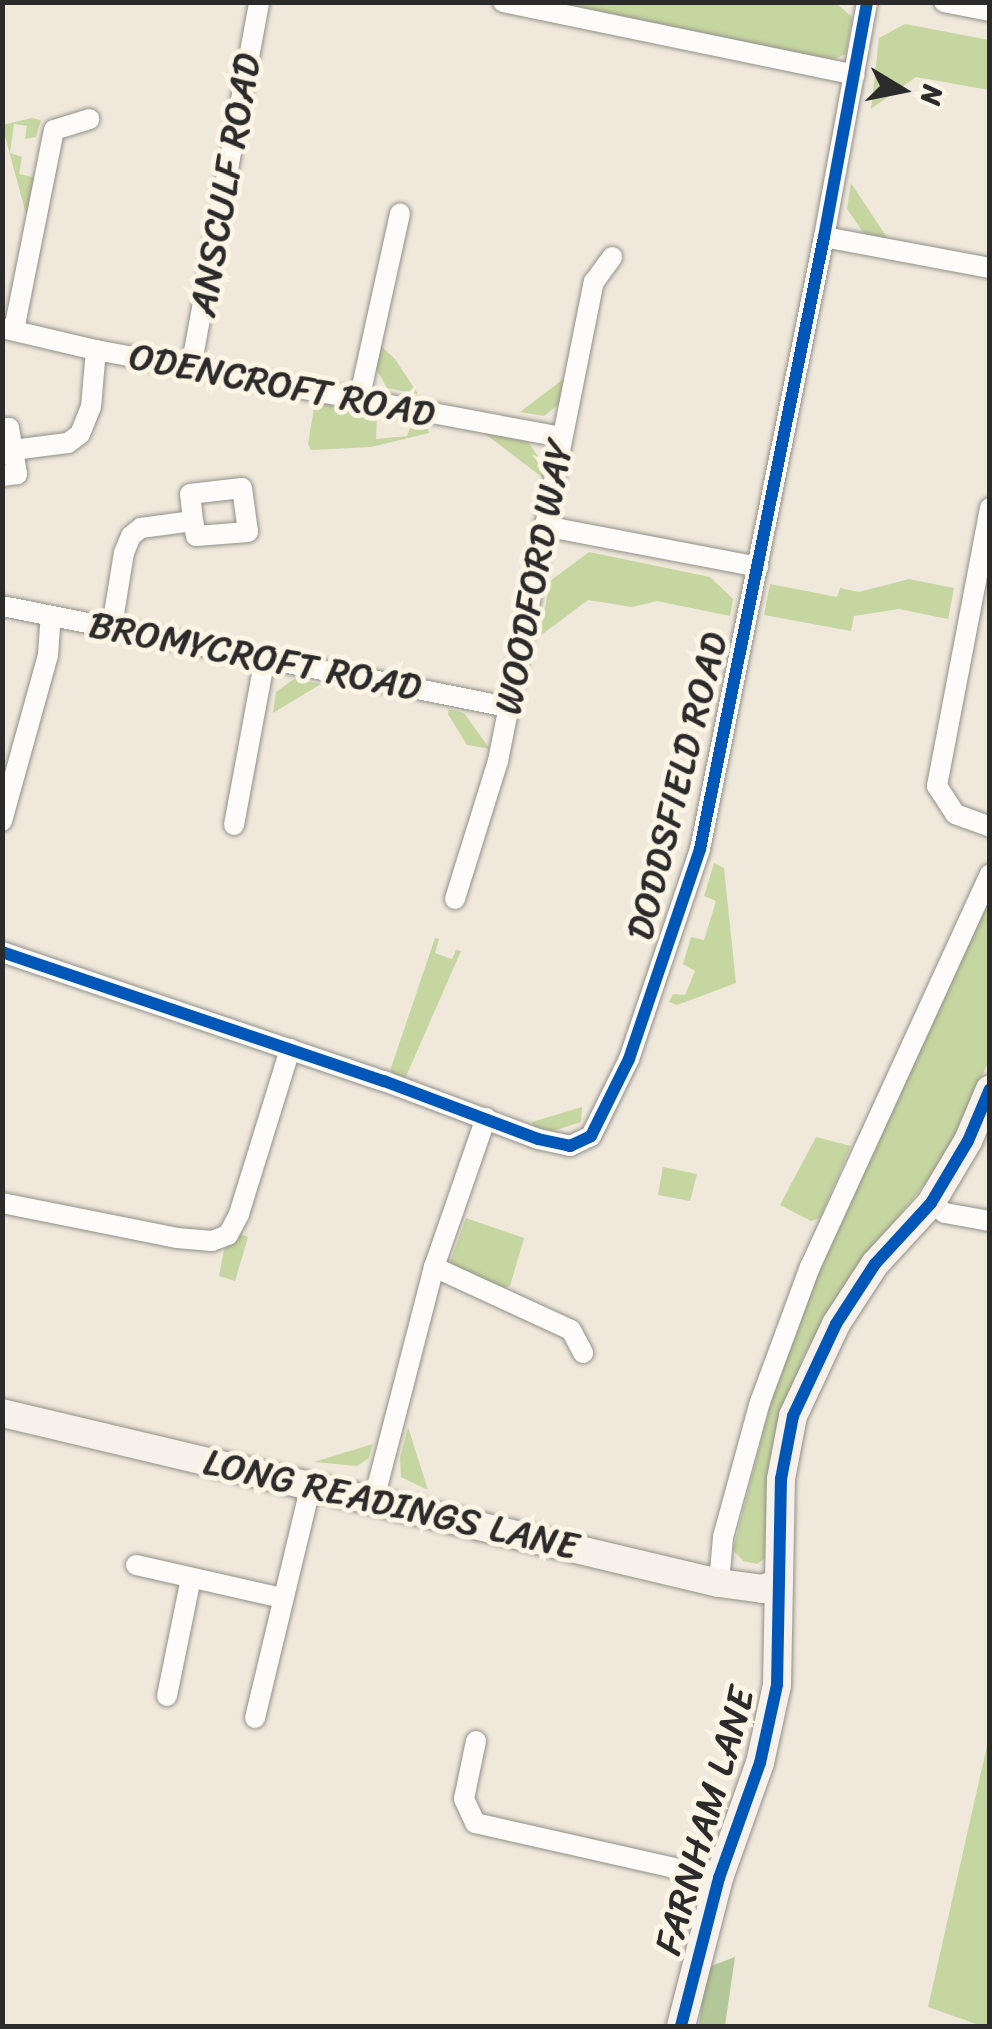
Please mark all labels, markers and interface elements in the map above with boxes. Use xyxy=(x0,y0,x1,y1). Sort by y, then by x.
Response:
north arrow xyxy=(852,40,952,140)
street label: ANSCULF ROAD xyxy=(179,50,271,320)
text: N xyxy=(906,81,958,109)
street label: ODENCROFT ROAD xyxy=(125,333,439,437)
street label: WOODFORD WAY xyxy=(485,438,583,716)
street label: BROMYCROFT ROAD xyxy=(85,601,425,711)
street label: DODDSFIELD ROAD xyxy=(617,627,737,945)
street label: LONG READINGS LANE xyxy=(201,1439,581,1569)
street label: FARNHAM LANE xyxy=(645,1682,765,1960)

